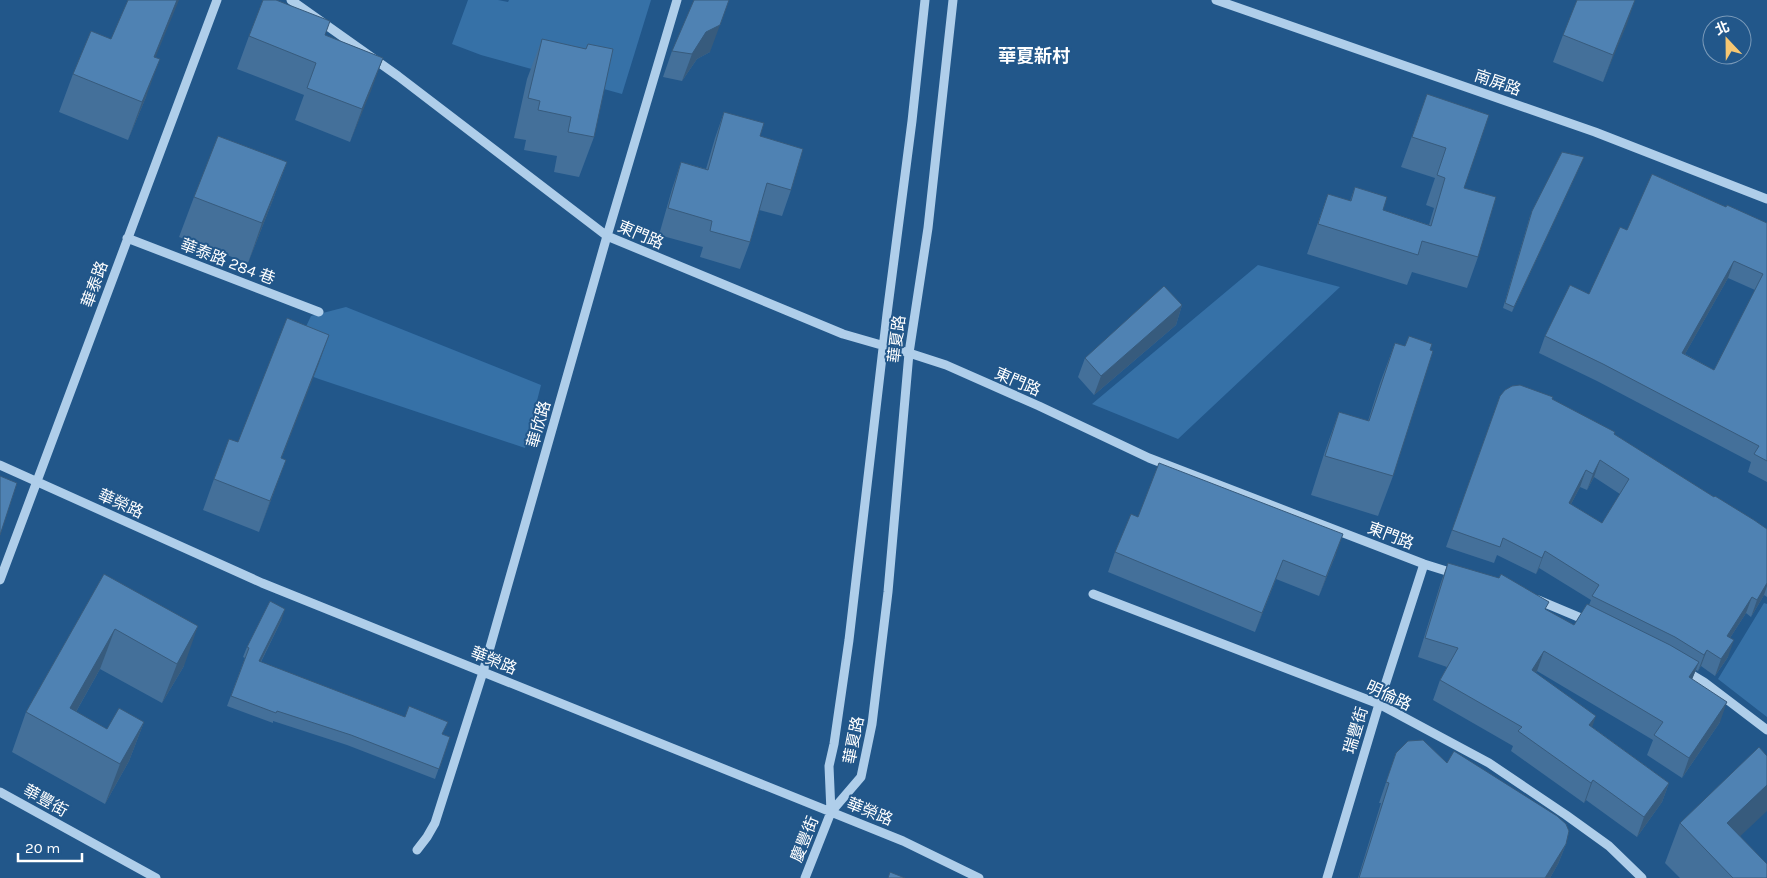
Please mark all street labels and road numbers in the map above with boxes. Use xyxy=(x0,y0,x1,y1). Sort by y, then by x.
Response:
street label: 南屏路 xyxy=(1472,66,1524,99)
street label: 東門路 xyxy=(615,216,667,253)
street label: 華泰路 284 巷 xyxy=(178,235,278,288)
street label: 華泰路 xyxy=(77,258,112,310)
street label: 華夏路 xyxy=(884,314,909,364)
street label: 東門路 xyxy=(992,363,1044,400)
street label: 華欣路 xyxy=(523,398,554,450)
street label: 華榮路 xyxy=(95,485,147,522)
street label: 東門路 xyxy=(1365,518,1417,553)
street label: 華榮路 xyxy=(468,643,520,678)
street label: 明倫路 xyxy=(1363,677,1415,714)
street label: 瑞豐街 xyxy=(1339,704,1372,756)
street label: 華夏路 xyxy=(840,715,867,765)
street label: 華豐街 xyxy=(20,780,71,820)
street label: 華榮路 xyxy=(844,794,896,829)
street label: 慶豐街 xyxy=(787,813,822,865)

